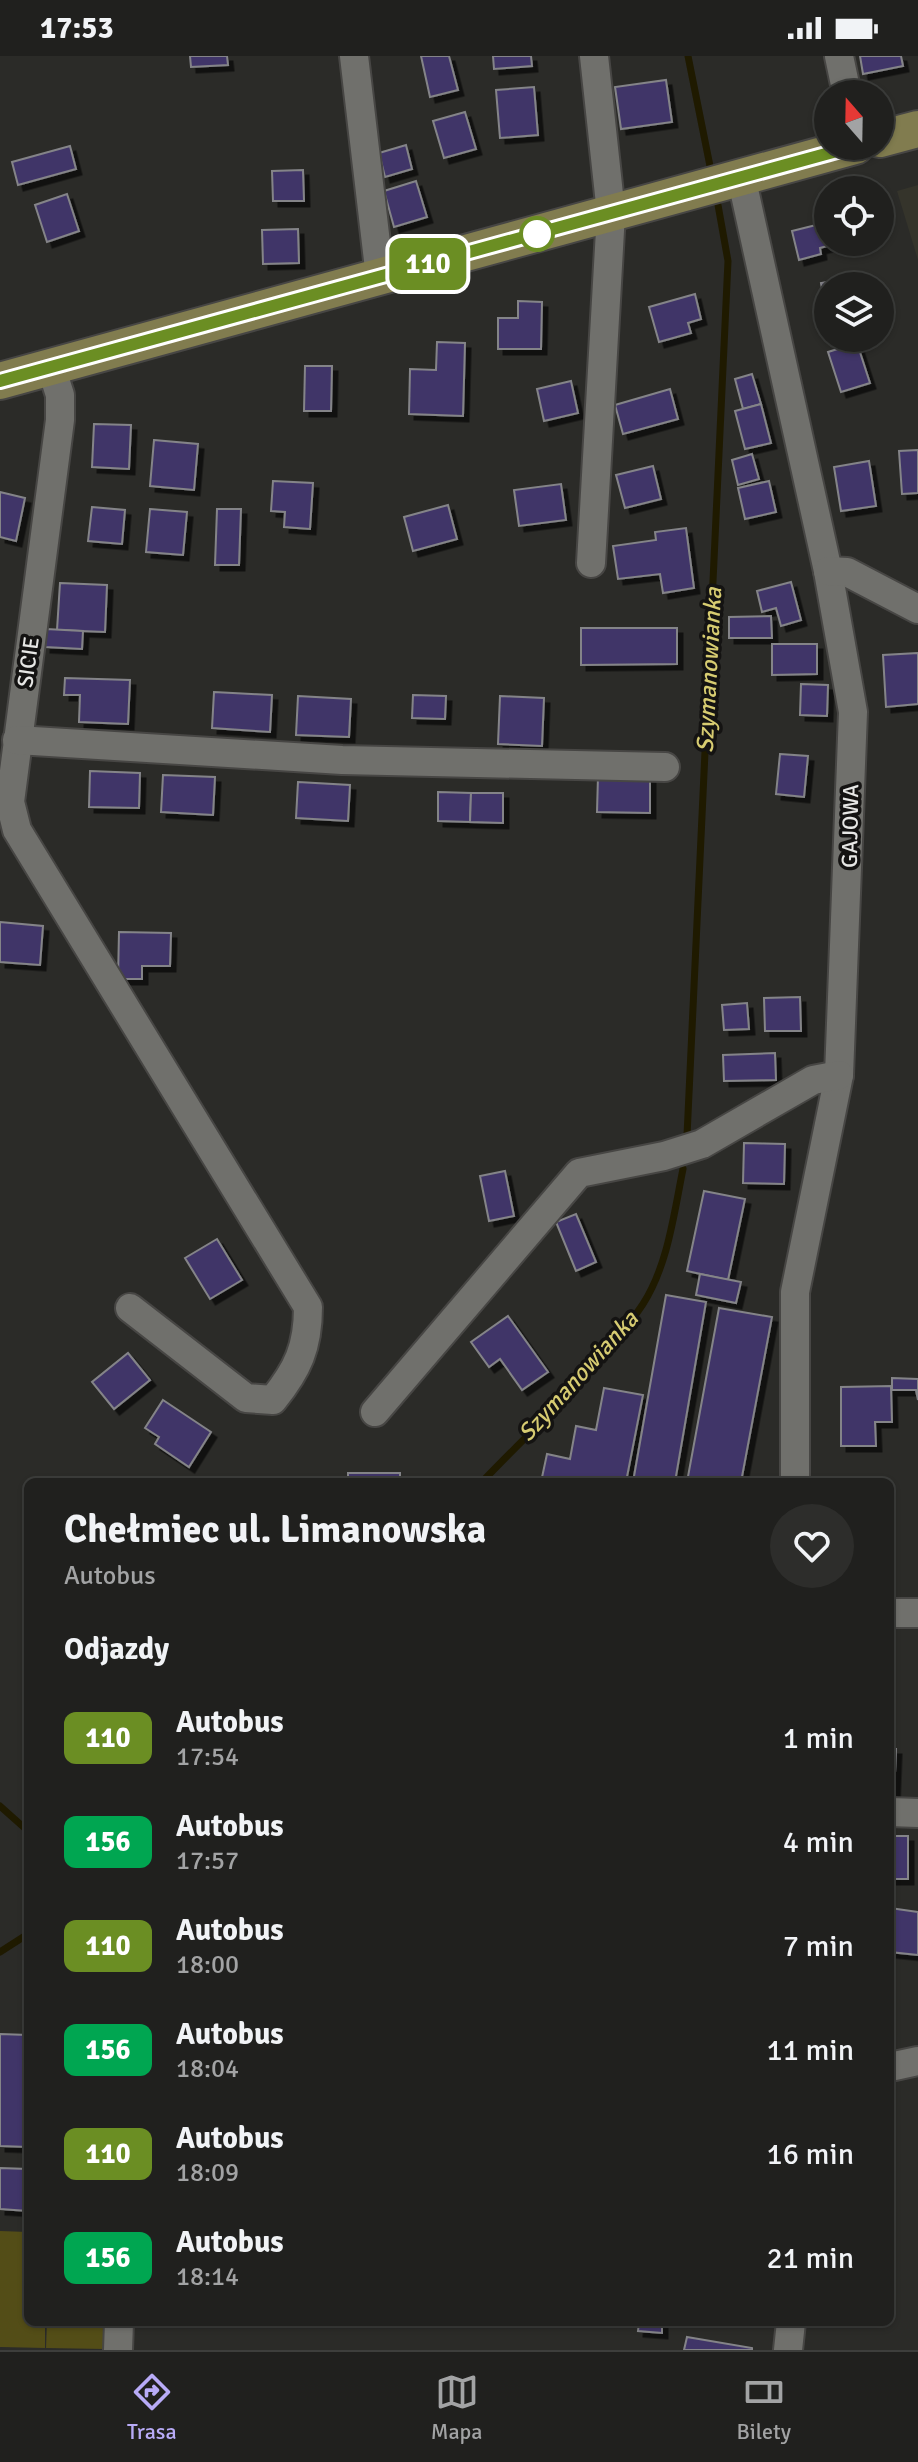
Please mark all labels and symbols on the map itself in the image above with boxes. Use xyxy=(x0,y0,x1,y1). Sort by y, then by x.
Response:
north arrow xyxy=(814,80,894,160)
unlabelled marker xyxy=(520,217,554,251)
line badge: 110 xyxy=(382,238,474,290)
water label: Szymanowianka xyxy=(690,586,728,753)
street label: SICIE xyxy=(11,635,45,689)
street label: GAJOWA xyxy=(836,783,864,868)
water label: Szymanowianka xyxy=(512,1304,645,1447)

